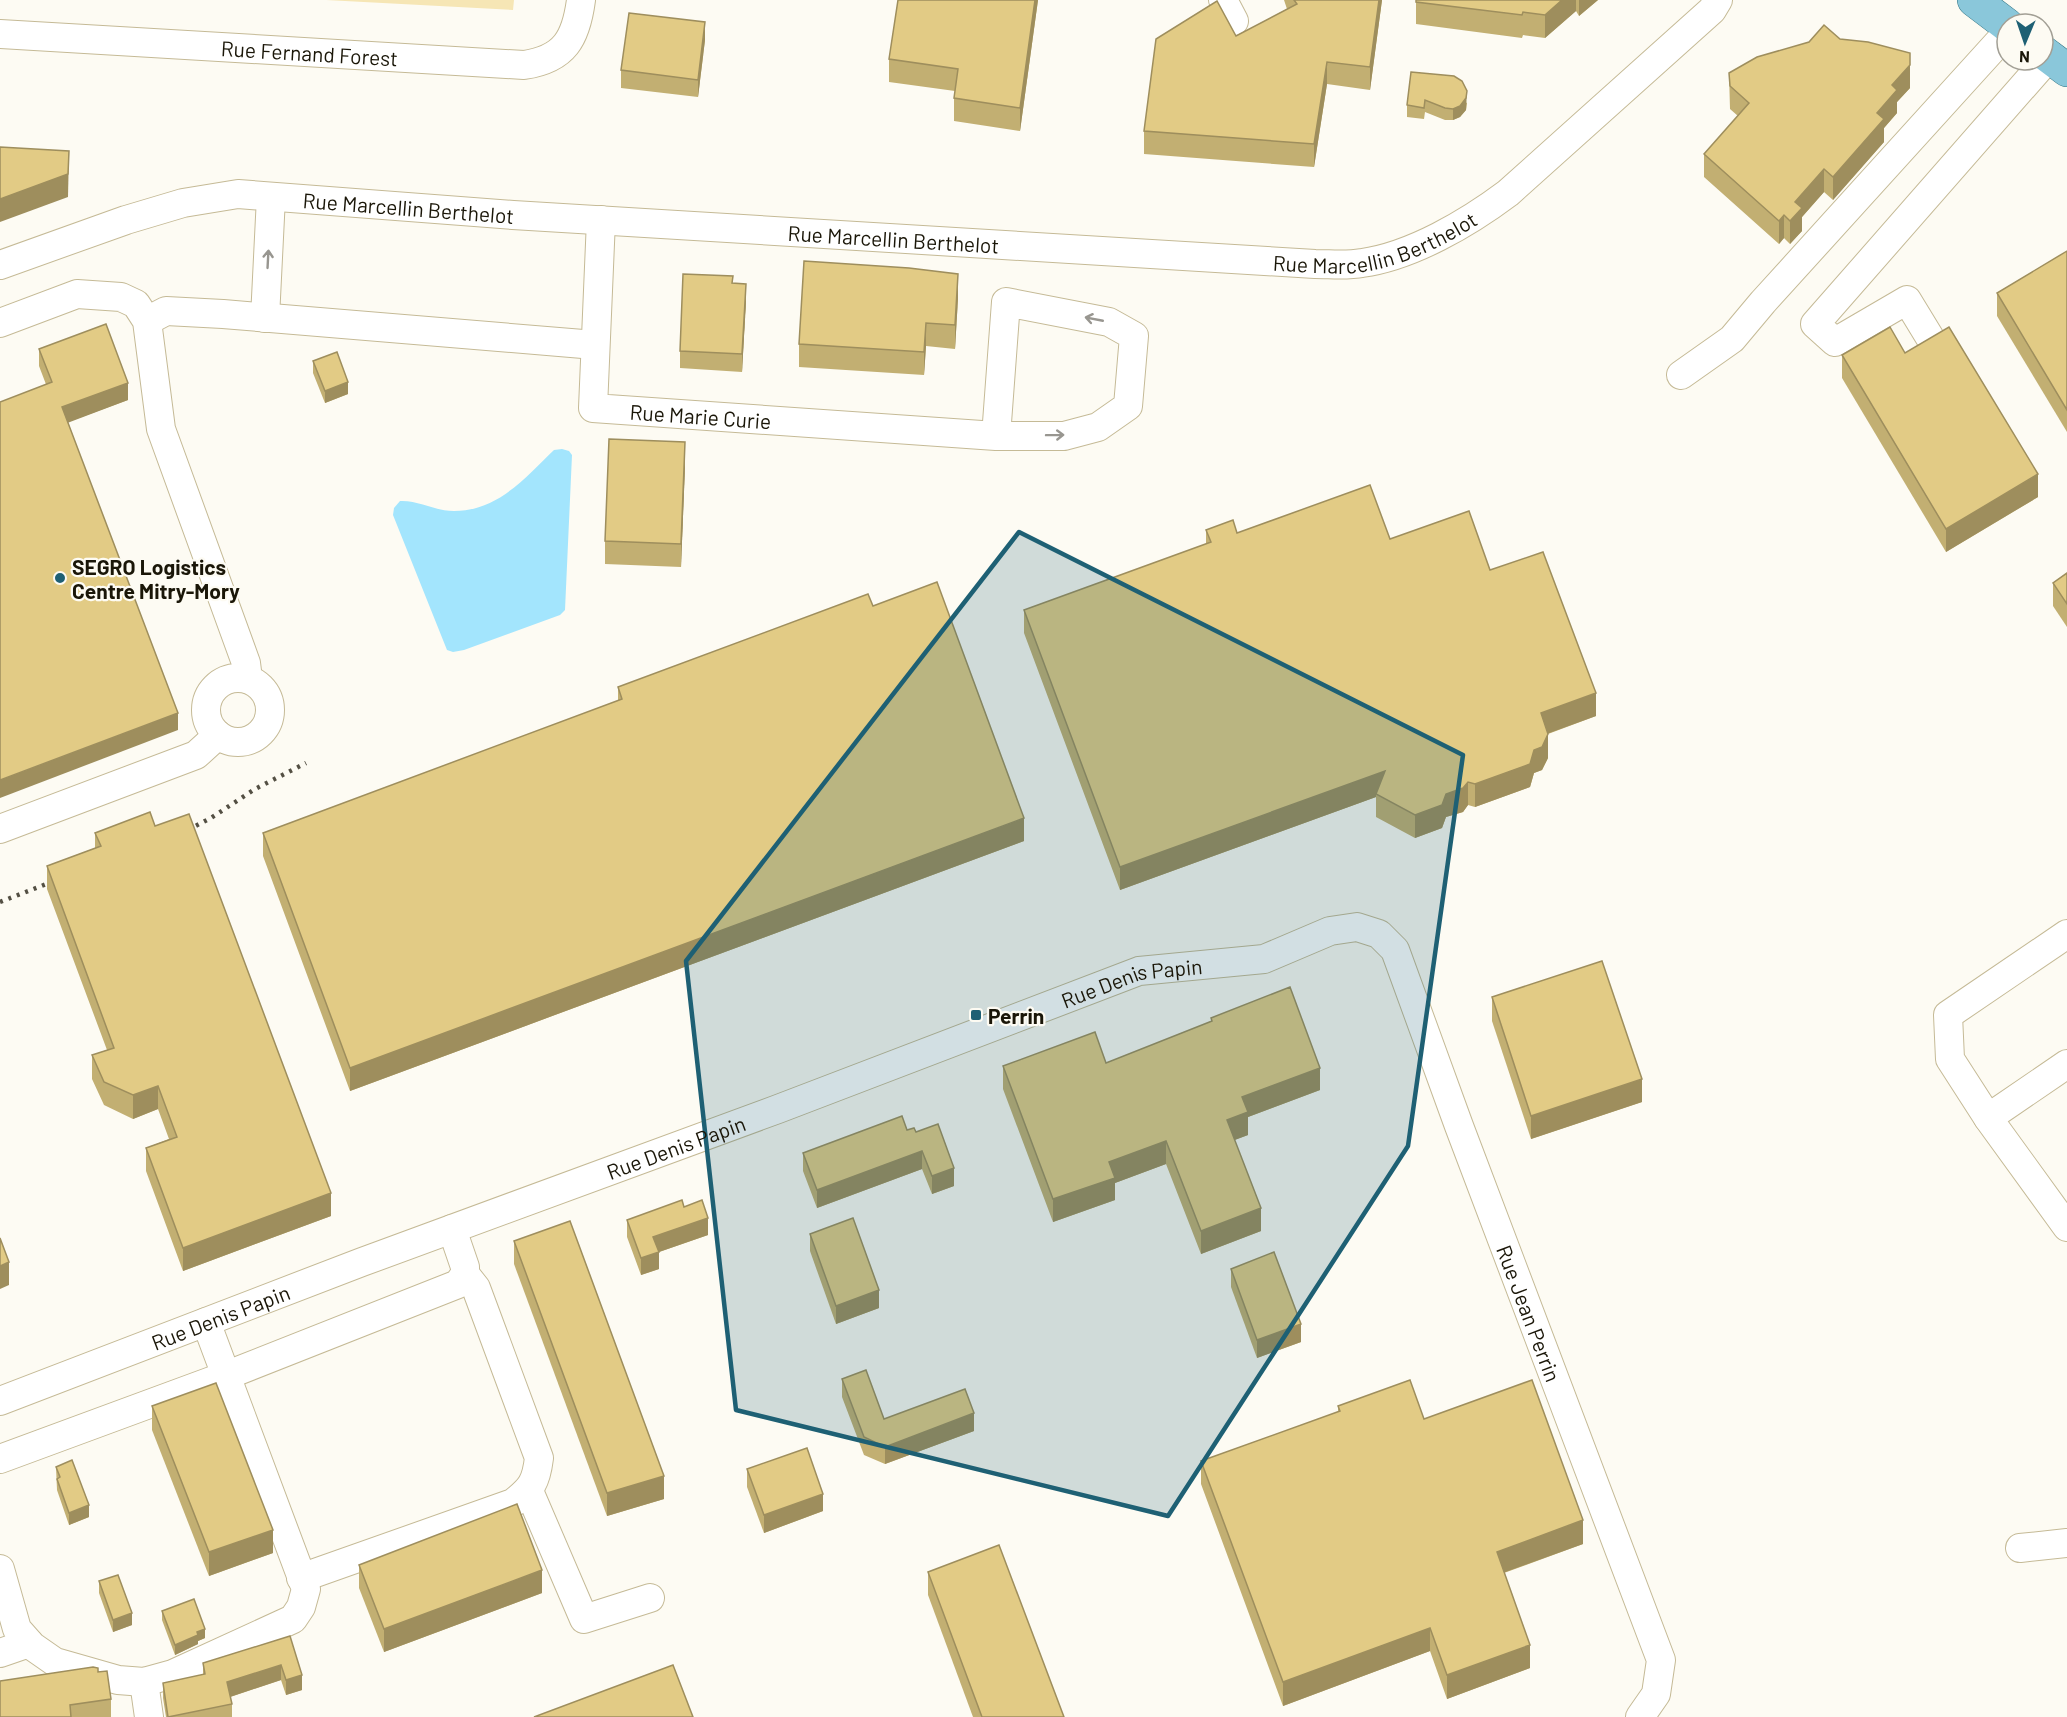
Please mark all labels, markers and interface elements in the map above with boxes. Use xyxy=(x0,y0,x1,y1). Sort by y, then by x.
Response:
north arrow xyxy=(1995,12,2055,72)
street label: Rue Fernand Forest xyxy=(220,35,399,70)
text: N xyxy=(2019,48,2030,67)
street label: Rue Marcellin Berthelot xyxy=(302,186,515,228)
street label: Rue Marcellin Berthelot xyxy=(1272,206,1481,277)
street label: Rue Marcellin Berthelot xyxy=(787,219,1000,257)
one-way arrow xyxy=(262,250,273,270)
one-way arrow xyxy=(1085,313,1105,324)
street label: Rue Marie Curie xyxy=(629,398,772,433)
one-way arrow xyxy=(1044,430,1064,441)
place label: SEGRO Logistics Centre Mitry-Mory xyxy=(72,554,240,603)
marker: SEGRO Logistics Centre Mitry-Mory xyxy=(53,571,67,585)
street label: Rue Denis Papin xyxy=(1057,952,1203,1012)
place label: Perrin xyxy=(988,1003,1044,1028)
marker: Perrin xyxy=(969,1008,983,1022)
street label: Rue Denis Papin xyxy=(603,1110,749,1184)
street label: Rue Jean Perrin xyxy=(1493,1241,1567,1385)
street label: Rue Denis Papin xyxy=(148,1279,293,1354)

